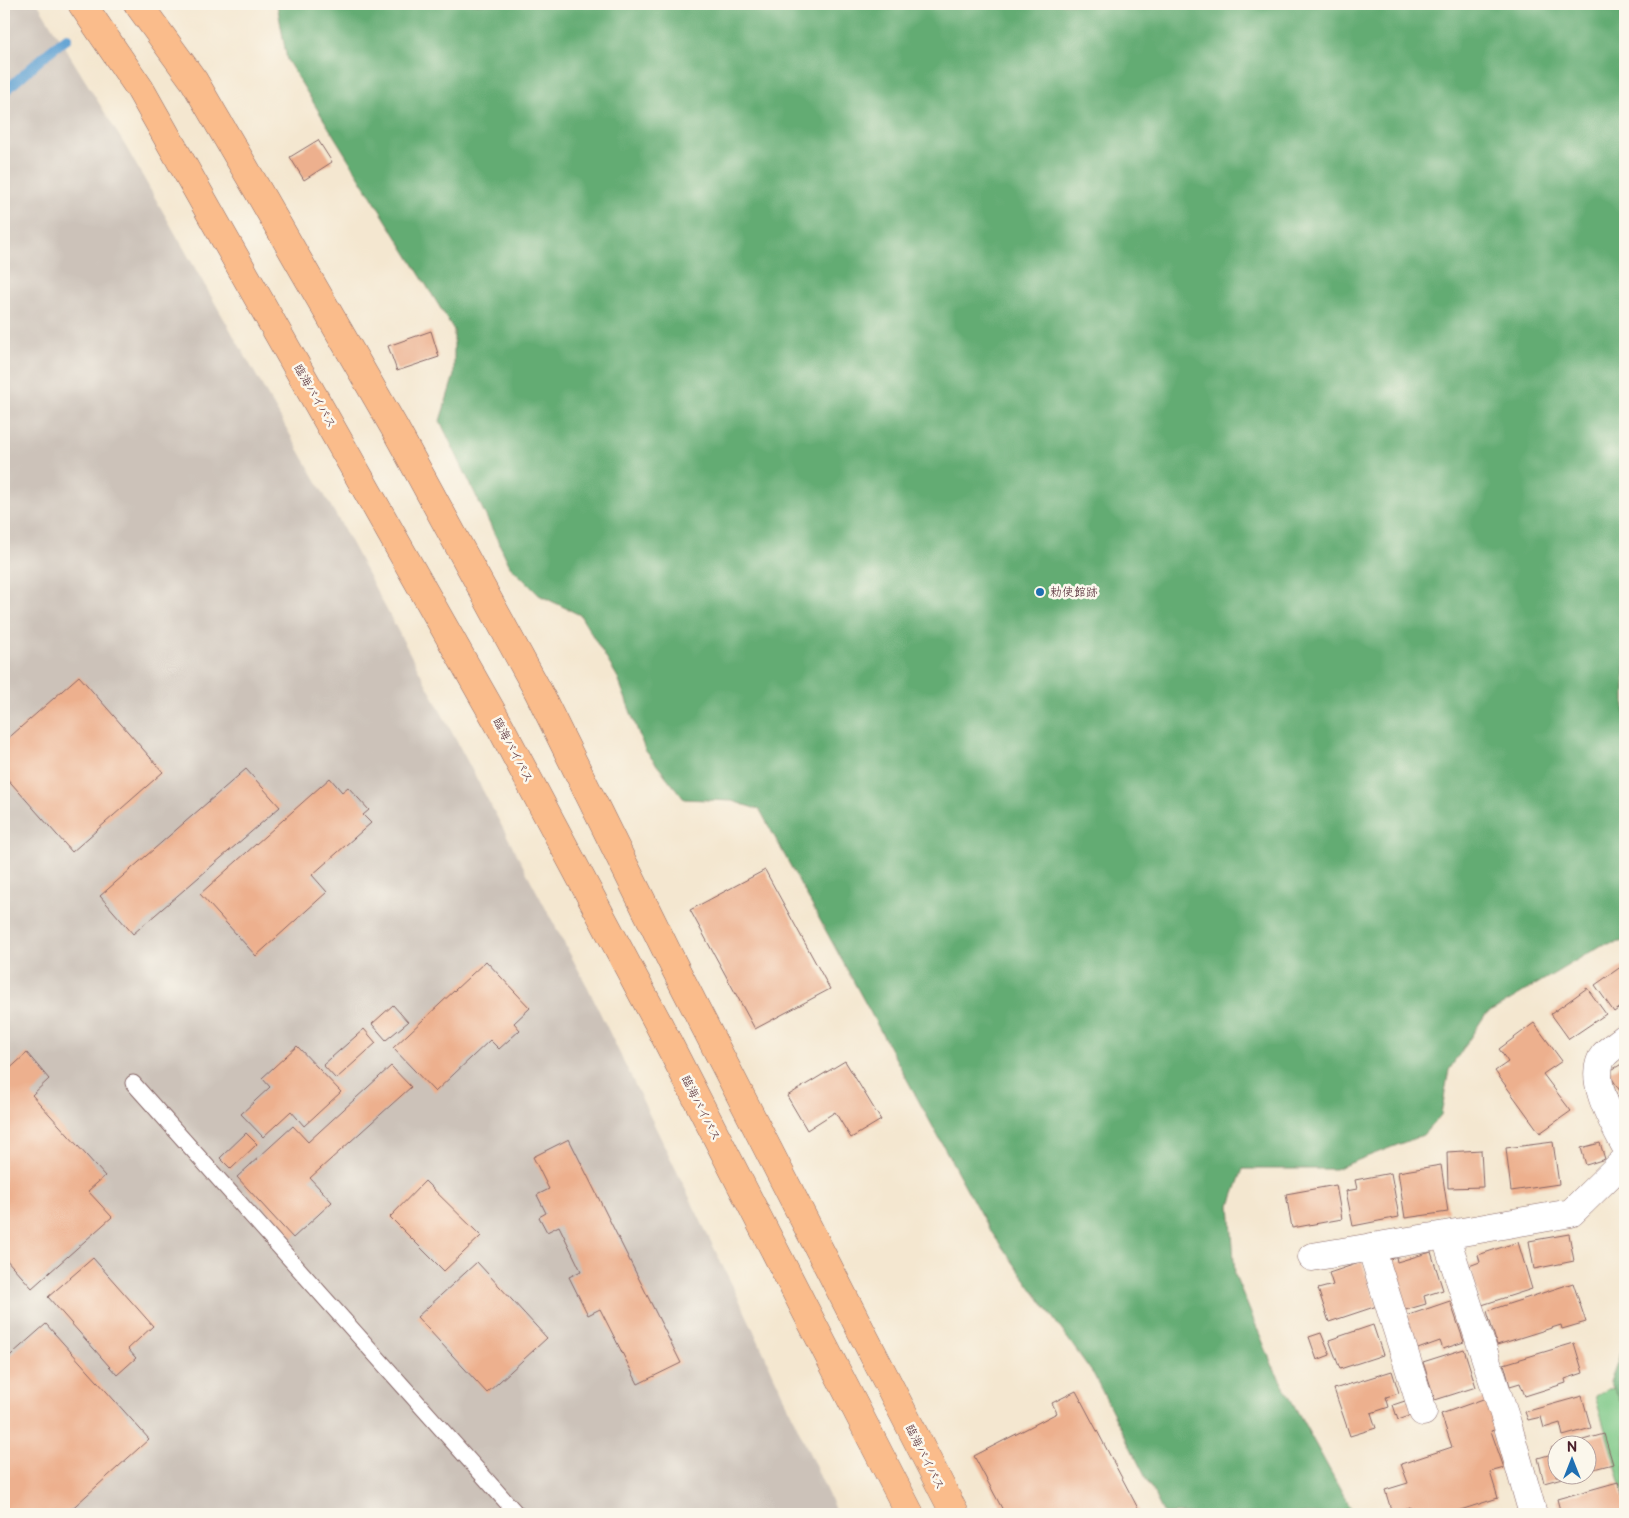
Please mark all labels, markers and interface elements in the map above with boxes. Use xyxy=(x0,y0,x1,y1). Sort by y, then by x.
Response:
street label: 臨海バイパス xyxy=(290,361,339,431)
place label: 勅使館跡 xyxy=(1050,585,1098,600)
marker: 勅使館跡 xyxy=(1034,586,1046,598)
street label: 臨海バイパス xyxy=(489,715,536,785)
street label: 臨海バイパス xyxy=(678,1073,724,1144)
street label: 臨海バイパス xyxy=(902,1422,948,1493)
north arrow xyxy=(1546,1436,1596,1486)
text: N xyxy=(1567,1439,1577,1456)

